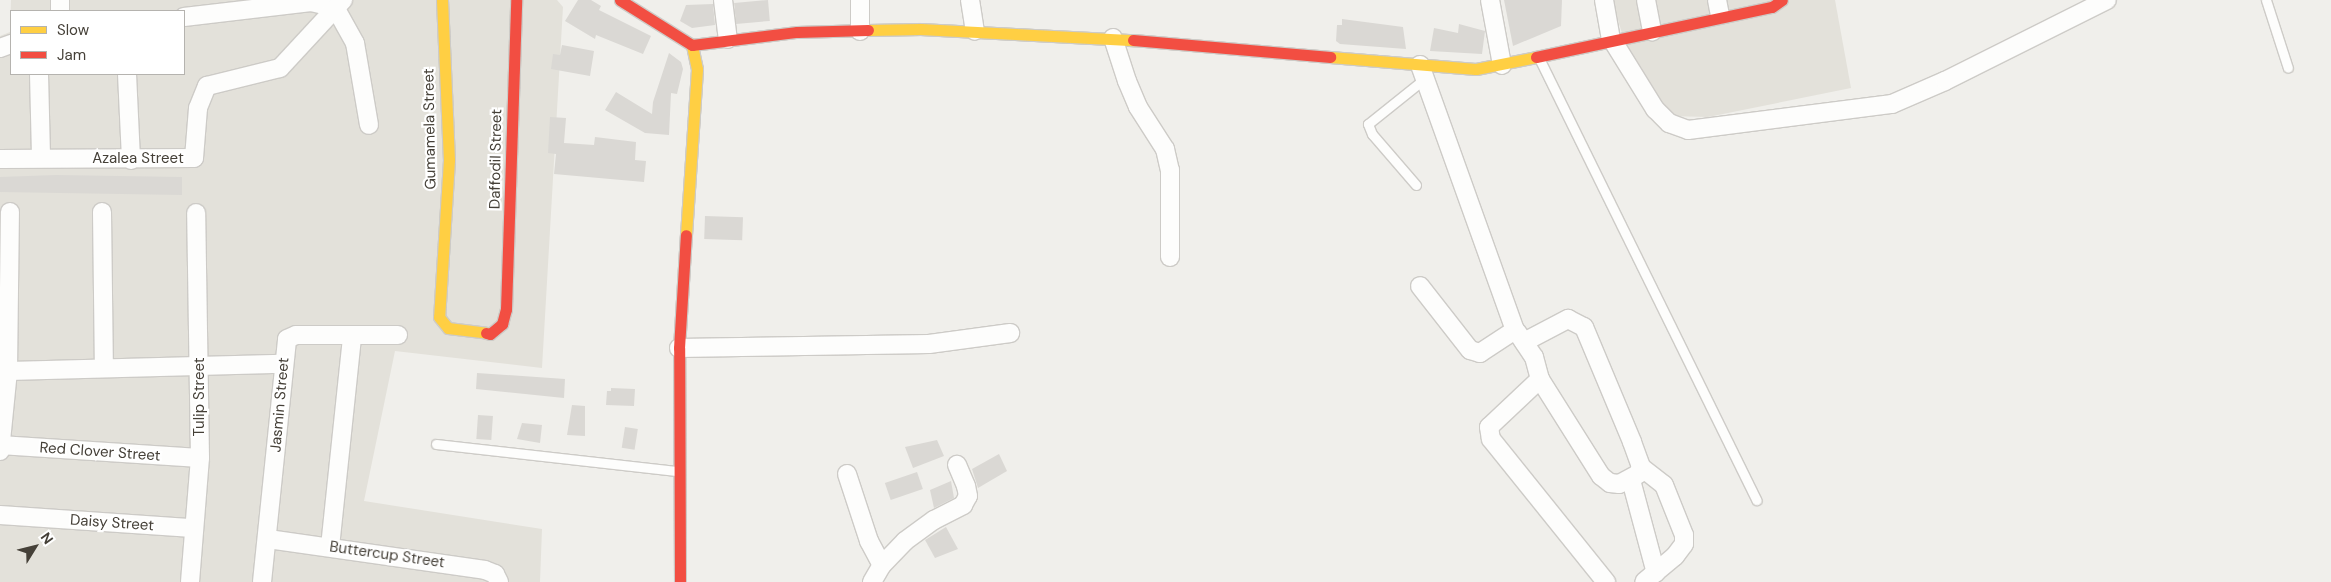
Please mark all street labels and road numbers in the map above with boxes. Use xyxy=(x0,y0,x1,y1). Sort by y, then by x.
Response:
street label: Gumamela Street xyxy=(420,68,440,190)
street label: Daffodil Street xyxy=(486,109,506,209)
street label: Azalea Street xyxy=(92,150,184,168)
street label: Tulip Street xyxy=(191,357,209,437)
street label: Jasmin Street xyxy=(267,357,293,453)
street label: Red Clover Street xyxy=(39,439,161,465)
street label: Daisy Street xyxy=(69,511,155,535)
street label: Buttercup Street xyxy=(328,538,446,572)

